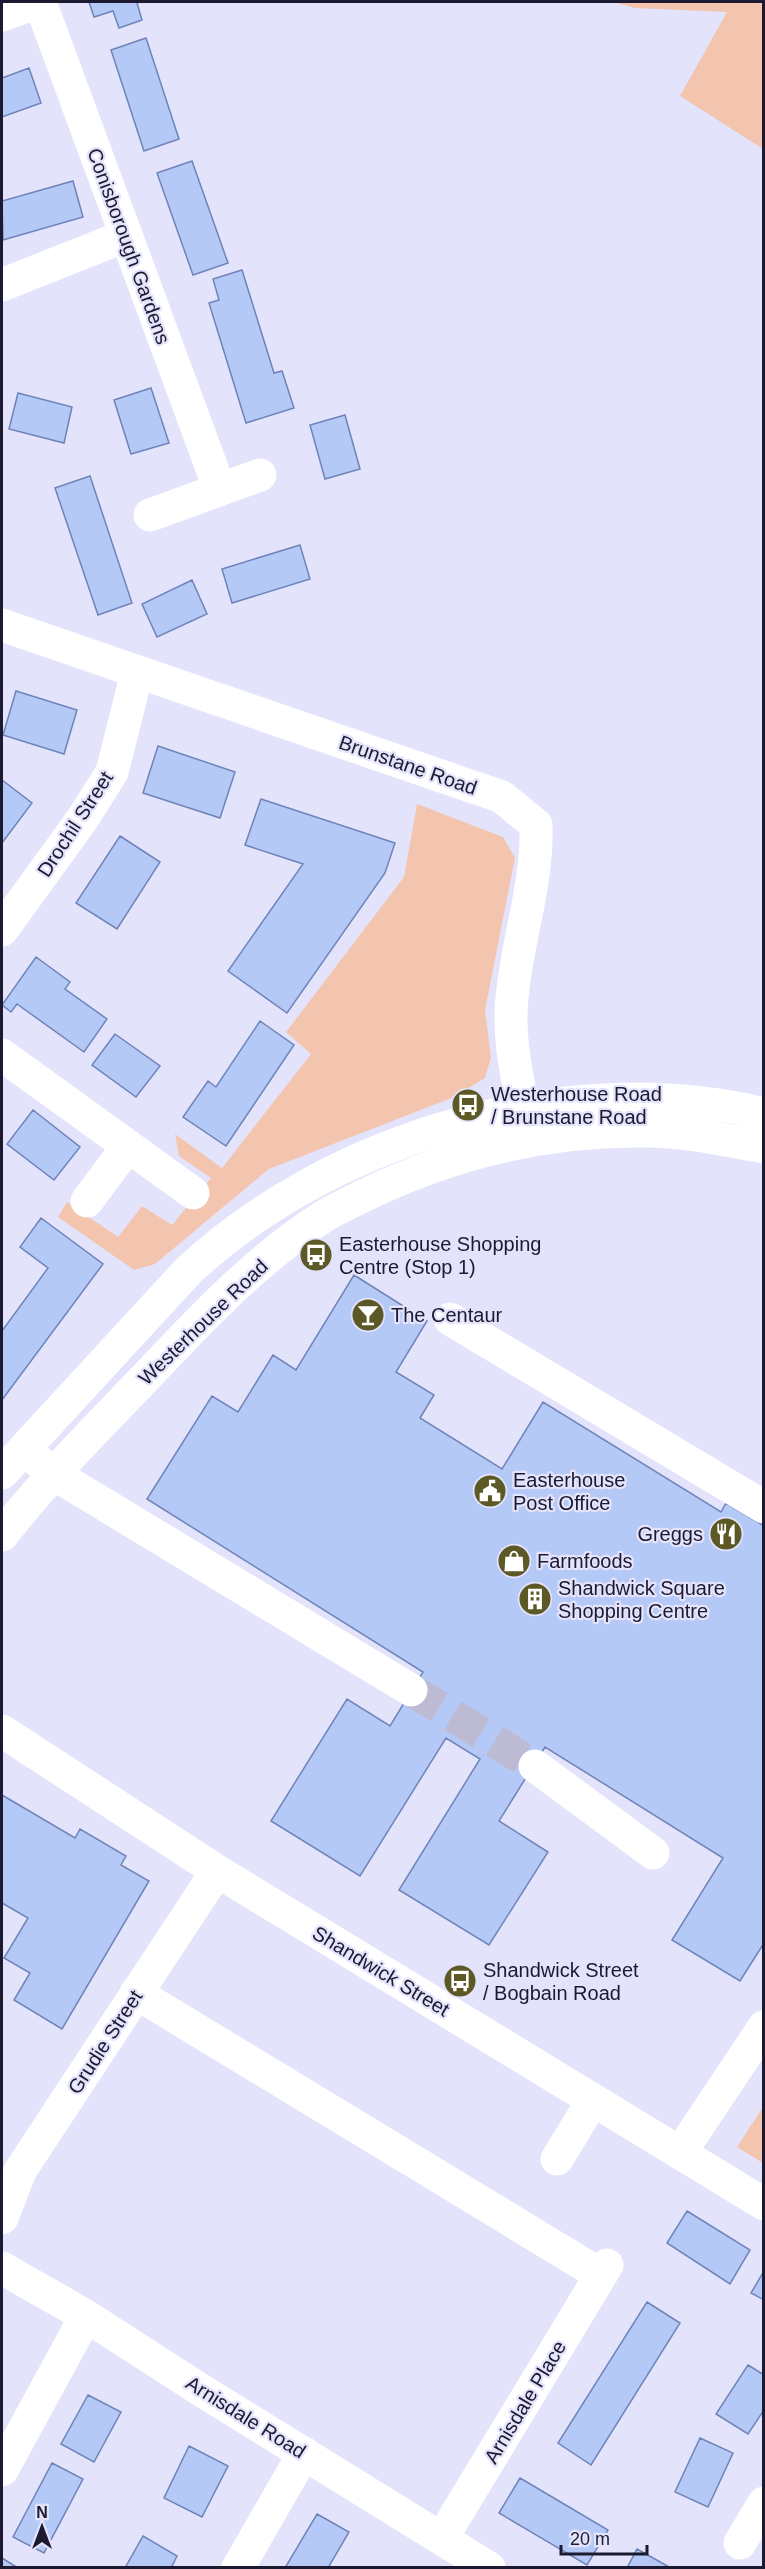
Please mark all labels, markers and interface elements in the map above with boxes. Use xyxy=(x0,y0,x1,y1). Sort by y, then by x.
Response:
street label: Conisborough Gardens xyxy=(83,145,175,347)
street label: Brunstane Road xyxy=(336,731,480,799)
street label: Drochil Street xyxy=(33,767,117,881)
place label: Westerhouse Road / Brunstane Road xyxy=(491,1083,662,1128)
bus stop icon: Westerhouse Road / Brunstane Road xyxy=(450,1087,486,1123)
place label: Easterhouse Shopping Centre (Stop 1) xyxy=(339,1233,541,1278)
bus stop icon: Easterhouse Shopping Centre (Stop 1) xyxy=(298,1237,334,1273)
street label: Westerhouse Road xyxy=(134,1255,272,1389)
bar icon: The Centaur xyxy=(350,1297,386,1333)
place label: The Centaur xyxy=(391,1304,503,1326)
place label: Easterhouse Post Office xyxy=(513,1469,625,1514)
public building icon: Easterhouse Post Office xyxy=(472,1473,508,1509)
restaurant icon: Greggs xyxy=(708,1516,744,1552)
place label: Greggs xyxy=(637,1523,703,1545)
shop icon: Farmfoods xyxy=(496,1543,532,1579)
place label: Farmfoods xyxy=(537,1550,633,1572)
place label: Shandwick Square Shopping Centre xyxy=(558,1577,725,1622)
building icon: Shandwick Square Shopping Centre xyxy=(517,1581,553,1617)
street label: Shandwick Street xyxy=(309,1921,454,2021)
place label: Shandwick Street / Bogbain Road xyxy=(483,1959,639,2004)
bus stop icon: Shandwick Street / Bogbain Road xyxy=(442,1963,478,1999)
street label: Grudie Street xyxy=(63,1986,147,2098)
street label: Arnisdale Place xyxy=(480,2337,570,2467)
street label: Arnisdale Road xyxy=(182,2371,310,2463)
north arrow xyxy=(12,2497,72,2557)
text: N xyxy=(36,2504,48,2521)
scale bar xyxy=(561,2518,646,2556)
text: 20 m xyxy=(570,2529,610,2549)

